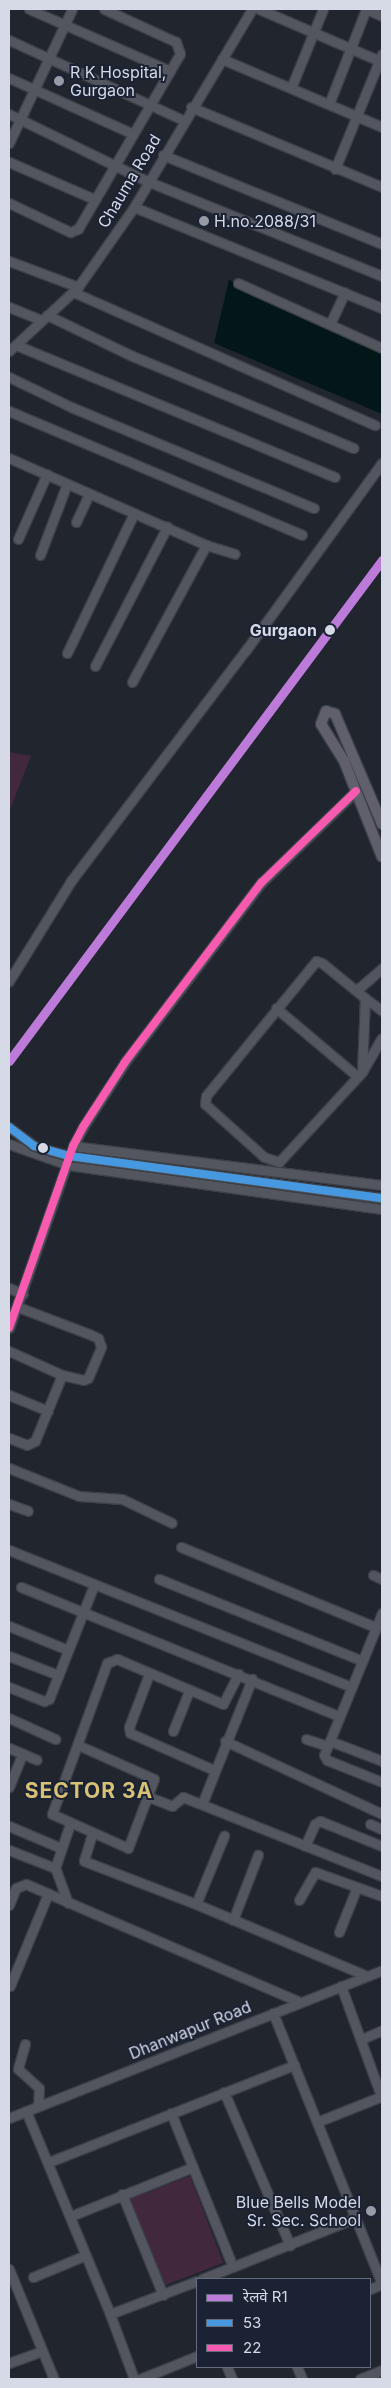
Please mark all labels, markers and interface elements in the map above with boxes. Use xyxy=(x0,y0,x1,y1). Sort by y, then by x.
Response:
place label: R K Hospital, Gurgaon xyxy=(70,62,166,100)
marker: R K Hospital, Gurgaon xyxy=(52,74,66,88)
street label: Chauma Road xyxy=(94,131,164,231)
place label: H.no.2088/31 xyxy=(214,211,316,231)
marker: H.no.2088/31 xyxy=(198,215,210,227)
place label: Gurgaon xyxy=(250,620,317,640)
marker: Gurgaon xyxy=(321,621,339,639)
unlabelled marker xyxy=(38,1143,48,1153)
district label: SECTOR 3A xyxy=(24,1778,154,1804)
street label: Dhanwapur Road xyxy=(126,1997,254,2063)
place label: Blue Bells Model Sr. Sec. School xyxy=(236,2192,361,2230)
marker: Blue Bells Model Sr. Sec. School xyxy=(365,2205,377,2217)
legend xyxy=(196,2278,371,2368)
text: रेलवे R1 xyxy=(243,2287,288,2306)
text: 53 xyxy=(243,2313,261,2332)
text: 22 xyxy=(243,2338,261,2357)

